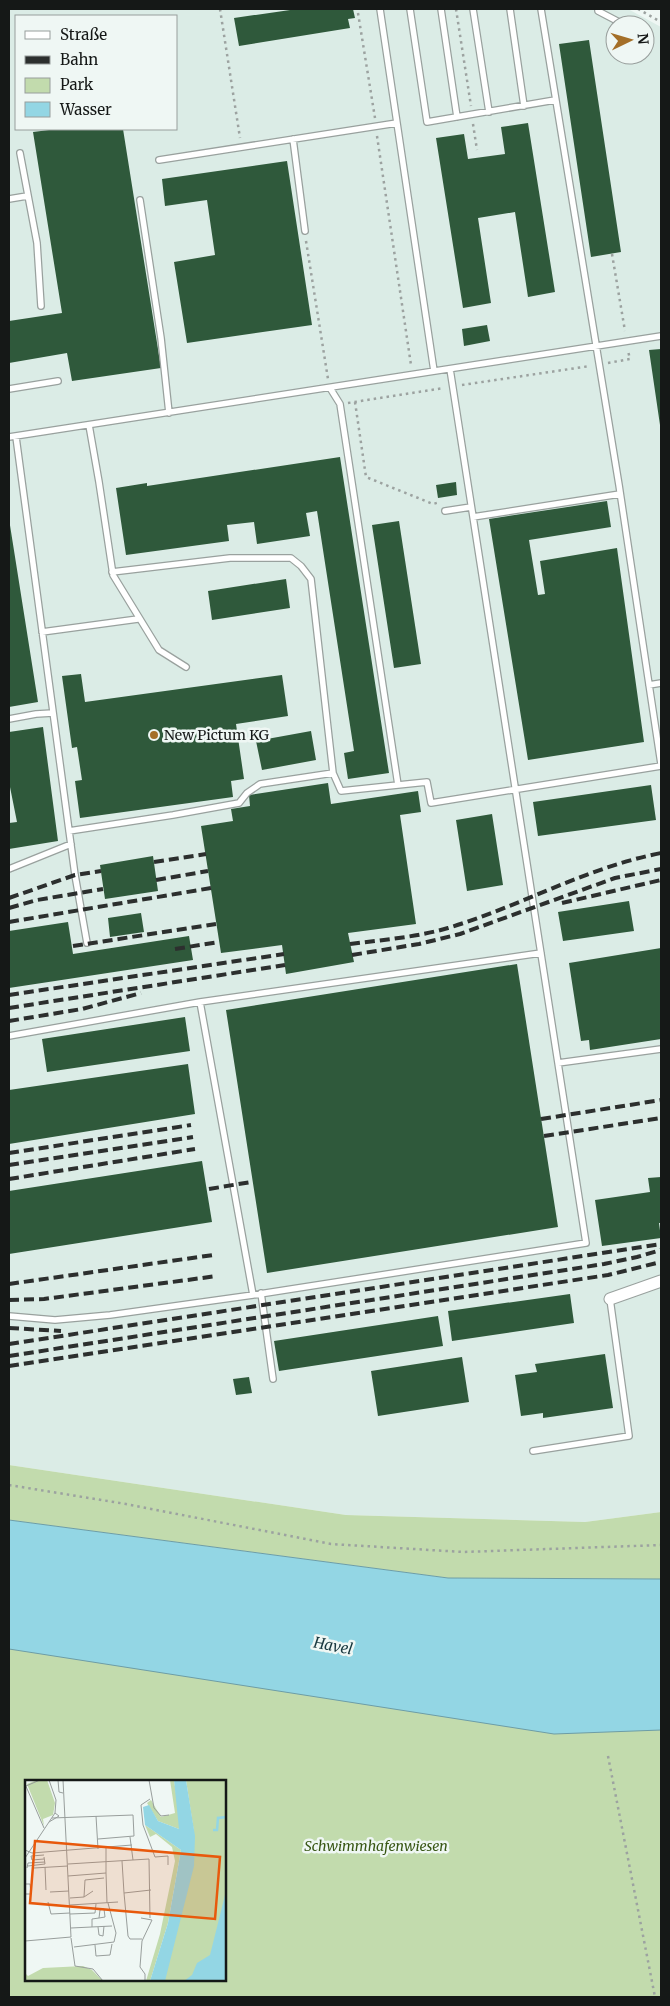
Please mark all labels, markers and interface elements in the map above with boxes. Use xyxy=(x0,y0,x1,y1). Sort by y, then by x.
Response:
legend xyxy=(15,15,178,130)
north arrow xyxy=(605,15,655,65)
text: Straße xyxy=(60,25,107,44)
text: N xyxy=(634,33,652,45)
text: Bahn xyxy=(60,50,98,69)
text: Park xyxy=(60,75,94,94)
text: Wasser xyxy=(59,100,112,119)
place label: New Pictum KG xyxy=(164,726,269,744)
marker: New Pictum KG xyxy=(148,729,160,741)
water label: Havel xyxy=(311,1632,354,1659)
inset map xyxy=(25,1780,226,1981)
park label: Schwimmhafenwiesen xyxy=(304,1837,448,1855)

